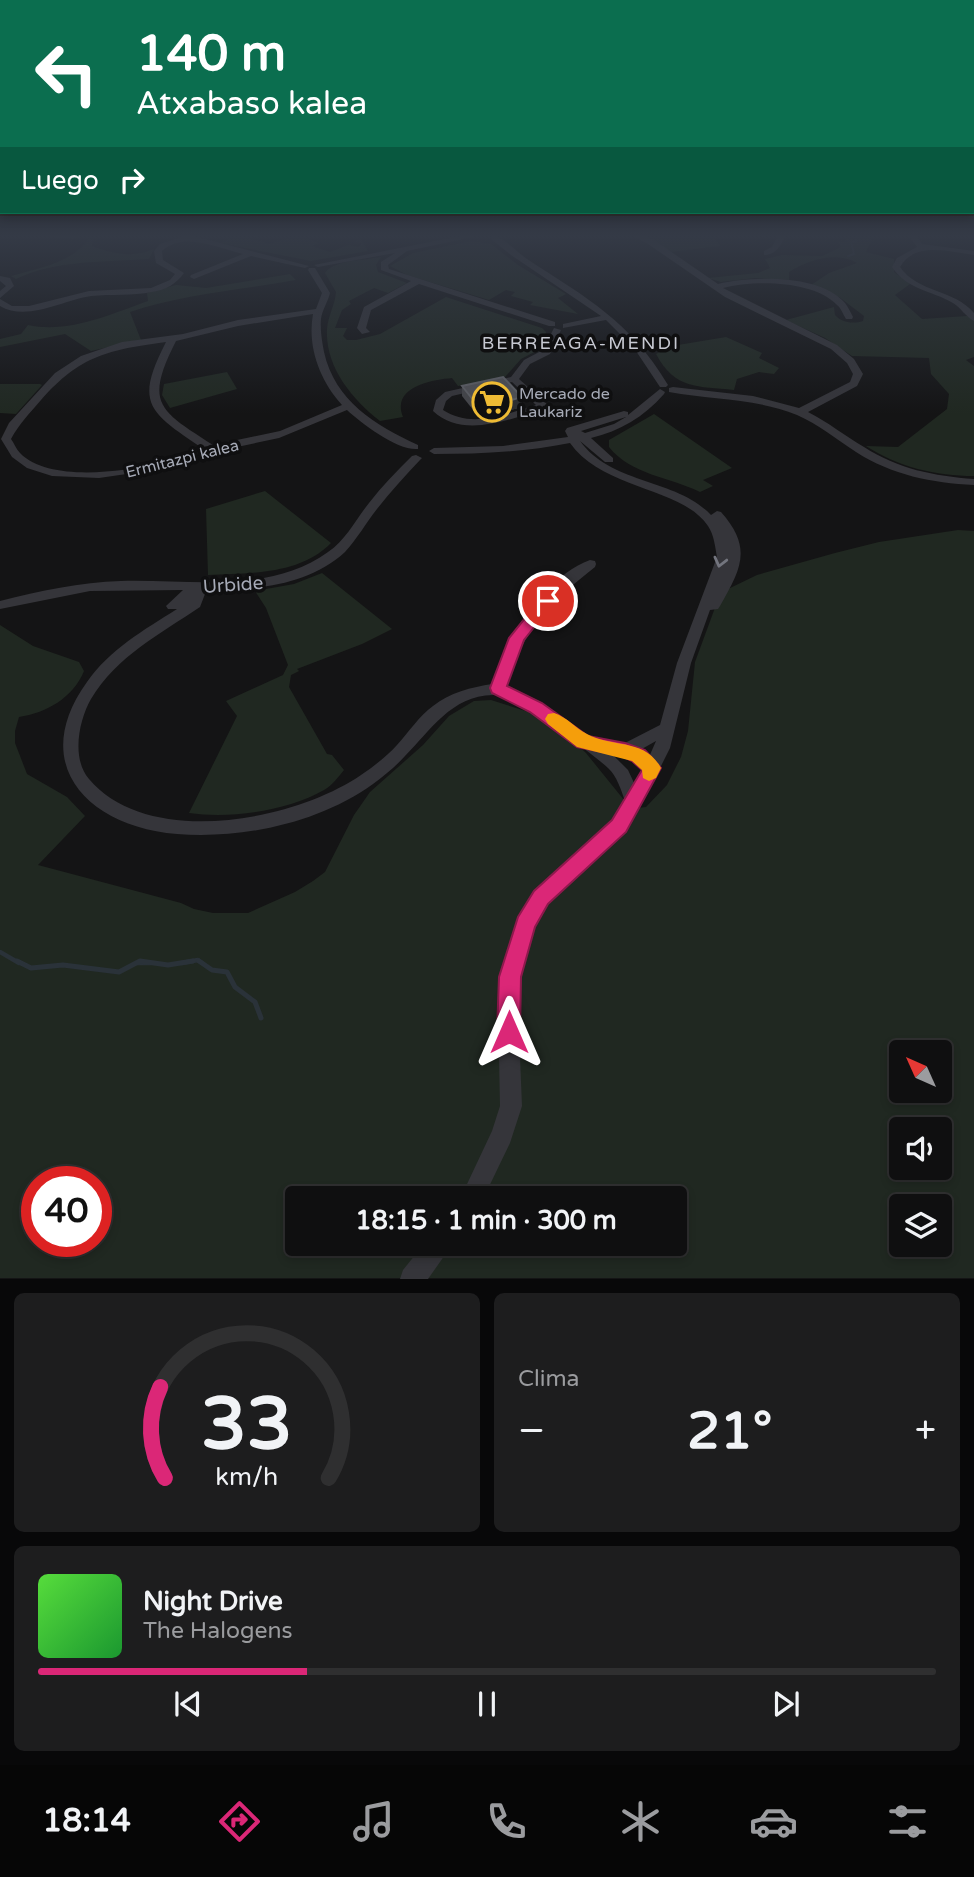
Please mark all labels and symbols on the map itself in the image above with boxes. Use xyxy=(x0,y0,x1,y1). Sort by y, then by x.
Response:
district label: BERREAGA-MENDI xyxy=(482,332,680,354)
supermarket icon: Mercado de Laukariz xyxy=(471,381,513,423)
place label: Mercado de Laukariz xyxy=(519,384,610,422)
street label: Ermitazpi kalea xyxy=(124,435,241,483)
one-way arrow xyxy=(714,556,728,568)
pin xyxy=(518,571,578,631)
street label: Urbide xyxy=(202,572,264,598)
position arrow xyxy=(472,995,546,1069)
north arrow xyxy=(889,1040,952,1102)
speed limit sign: 40 xyxy=(21,1166,112,1257)

